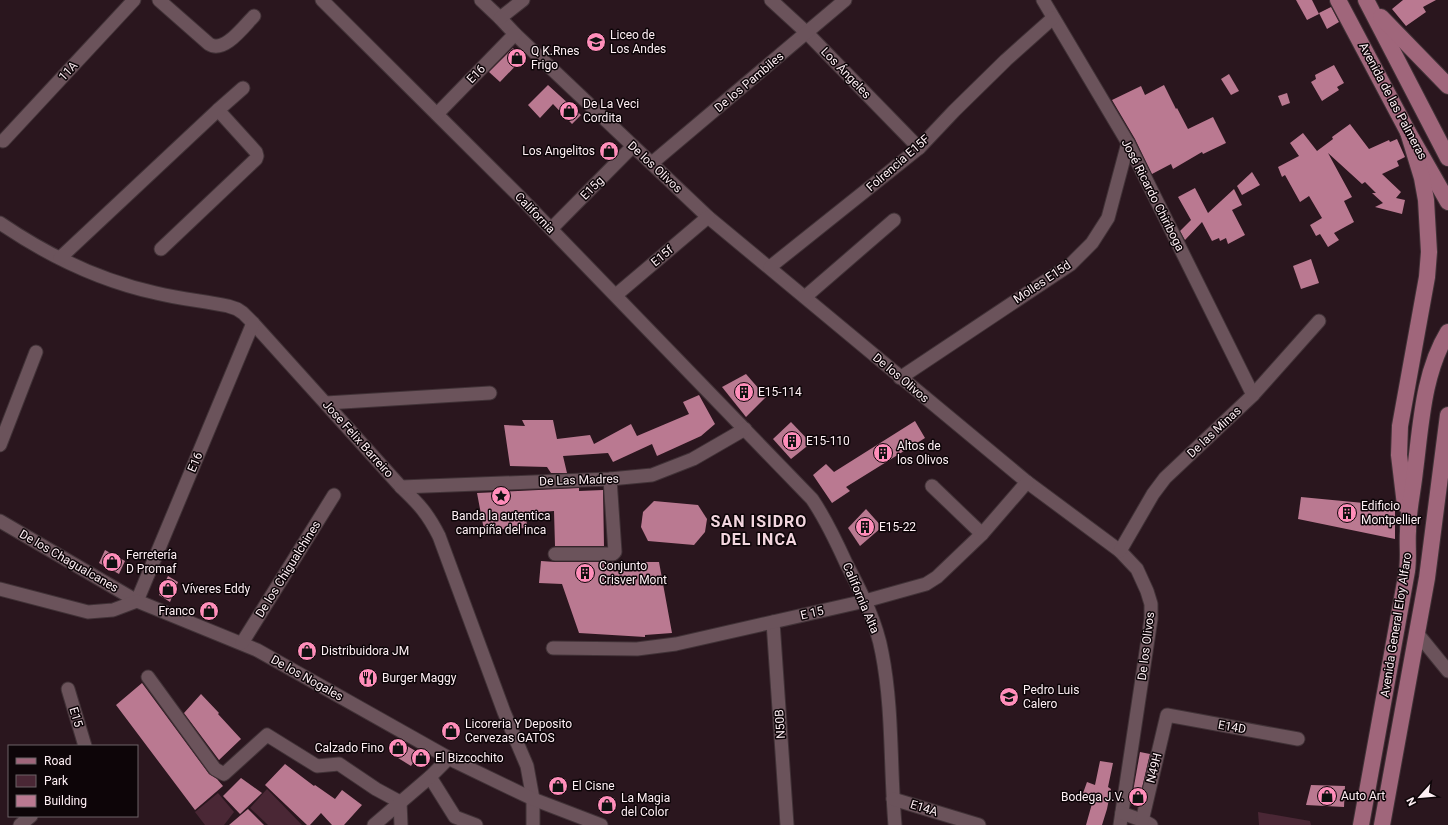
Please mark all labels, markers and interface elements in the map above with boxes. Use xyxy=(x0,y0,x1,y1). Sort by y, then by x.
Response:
place label: Liceo de Los Andes xyxy=(610,28,666,56)
school or university icon: Liceo de Los Andes xyxy=(585,31,607,53)
street label: Avenida de las Palmeras xyxy=(1356,40,1430,162)
place label: Q K.Rnes Frigo xyxy=(531,44,580,72)
street label: Los Ángeles xyxy=(818,44,875,101)
shop icon: Q K.Rnes Frigo xyxy=(506,47,528,69)
street label: De los Pambiles xyxy=(712,49,786,115)
street label: 11A xyxy=(56,58,81,84)
street label: E16 xyxy=(464,62,488,86)
place label: De La Veci Cordita xyxy=(583,97,639,125)
shop icon: De La Veci Cordita xyxy=(558,100,580,122)
street label: Folrencia E15F xyxy=(864,132,933,194)
street label: José Ricardo Chiriboga xyxy=(1119,137,1187,253)
street label: De los Olivos xyxy=(625,138,685,196)
shop icon: Los Angelitos xyxy=(598,140,620,162)
place label: Los Angelitos xyxy=(522,144,595,158)
street label: E15g xyxy=(577,173,607,203)
street label: California xyxy=(512,190,558,236)
street label: E15f xyxy=(648,242,677,269)
street label: Molles E15d xyxy=(1011,258,1073,306)
street label: De los Olivos xyxy=(870,350,932,406)
building icon: E15-114 xyxy=(733,381,755,403)
place label: E15-114 xyxy=(758,385,802,399)
street label: Jose Felix Barreiro xyxy=(320,398,396,480)
street label: De las Minas xyxy=(1184,403,1244,461)
building icon: E15-110 xyxy=(781,430,803,452)
place label: E15-110 xyxy=(806,434,850,448)
place label: Altos de los Olivos xyxy=(897,439,949,467)
building icon: Altos de los Olivos xyxy=(872,442,894,464)
street label: E16 xyxy=(185,450,206,474)
street label: De Las Madres xyxy=(539,472,619,488)
place icon: Banda la autentica campiña del inca xyxy=(490,485,512,507)
place label: Edificio Montpellier xyxy=(1361,499,1421,527)
building icon: Edificio Montpellier xyxy=(1336,502,1358,524)
place label: Banda la autentica campiña del inca xyxy=(451,509,551,537)
district label: SAN ISIDRO DEL INCA xyxy=(711,512,807,549)
building icon: E15-22 xyxy=(854,516,876,538)
street label: De los Chigualchines xyxy=(253,518,323,620)
place label: E15-22 xyxy=(879,520,916,534)
street label: De los Chagualcanes xyxy=(17,527,121,595)
place label: Ferretería D Promaf xyxy=(126,548,177,576)
shop icon: Ferretería D Promaf xyxy=(101,551,123,573)
street label: Avenida General Eloy Alfaro xyxy=(1378,551,1414,699)
place label: Conjunto Crisver Mont xyxy=(599,559,667,587)
street label: California Alta xyxy=(840,561,882,635)
building icon: Conjunto Crisver Mont xyxy=(574,562,596,584)
shop icon: Víveres Eddy xyxy=(157,578,179,600)
place label: Víveres Eddy xyxy=(182,582,250,596)
shop icon: Franco xyxy=(198,600,220,622)
place label: Franco xyxy=(158,604,195,618)
street label: E 15 xyxy=(799,604,825,622)
street label: De los Olivos xyxy=(1135,611,1157,681)
shop icon: Distribuidora JM xyxy=(296,640,318,662)
place label: Distribuidora JM xyxy=(321,644,409,658)
street label: De los Nogales xyxy=(268,652,346,704)
restaurant icon: Burger Maggy xyxy=(357,667,379,689)
place label: Burger Maggy xyxy=(382,671,457,685)
place label: Pedro Luis Calero xyxy=(1023,683,1079,711)
school or university icon: Pedro Luis Calero xyxy=(998,686,1020,708)
street label: E15 xyxy=(66,705,86,729)
street label: N50B xyxy=(772,709,788,739)
place label: Licoreria Y Deposito Cervezas GATOS xyxy=(465,717,572,745)
street label: E14D xyxy=(1217,718,1247,736)
shop icon: Licoreria Y Deposito Cervezas GATOS xyxy=(440,720,462,742)
shop icon: Calzado Fino xyxy=(387,737,409,759)
place label: Calzado Fino xyxy=(315,741,384,755)
legend xyxy=(8,745,138,817)
shop icon: El Bizcochito xyxy=(410,747,432,769)
place label: El Bizcochito xyxy=(435,751,504,765)
street label: N49H xyxy=(1144,751,1164,785)
text: Road xyxy=(44,754,72,768)
text: Park xyxy=(44,774,69,788)
shop icon: El Cisne xyxy=(547,775,569,797)
north arrow xyxy=(1400,777,1440,817)
place label: El Cisne xyxy=(572,779,615,793)
shop icon: Auto Art xyxy=(1316,785,1338,807)
shop icon: Bodega J.V. xyxy=(1127,786,1149,808)
place label: Auto Art xyxy=(1341,789,1385,803)
place label: Bodega J.V. xyxy=(1061,790,1124,804)
place label: La Magia del Color xyxy=(621,791,670,819)
text: Building xyxy=(44,794,87,808)
shop icon: La Magia del Color xyxy=(596,794,618,816)
text: N xyxy=(1404,795,1419,808)
street label: E14A xyxy=(908,797,940,819)

